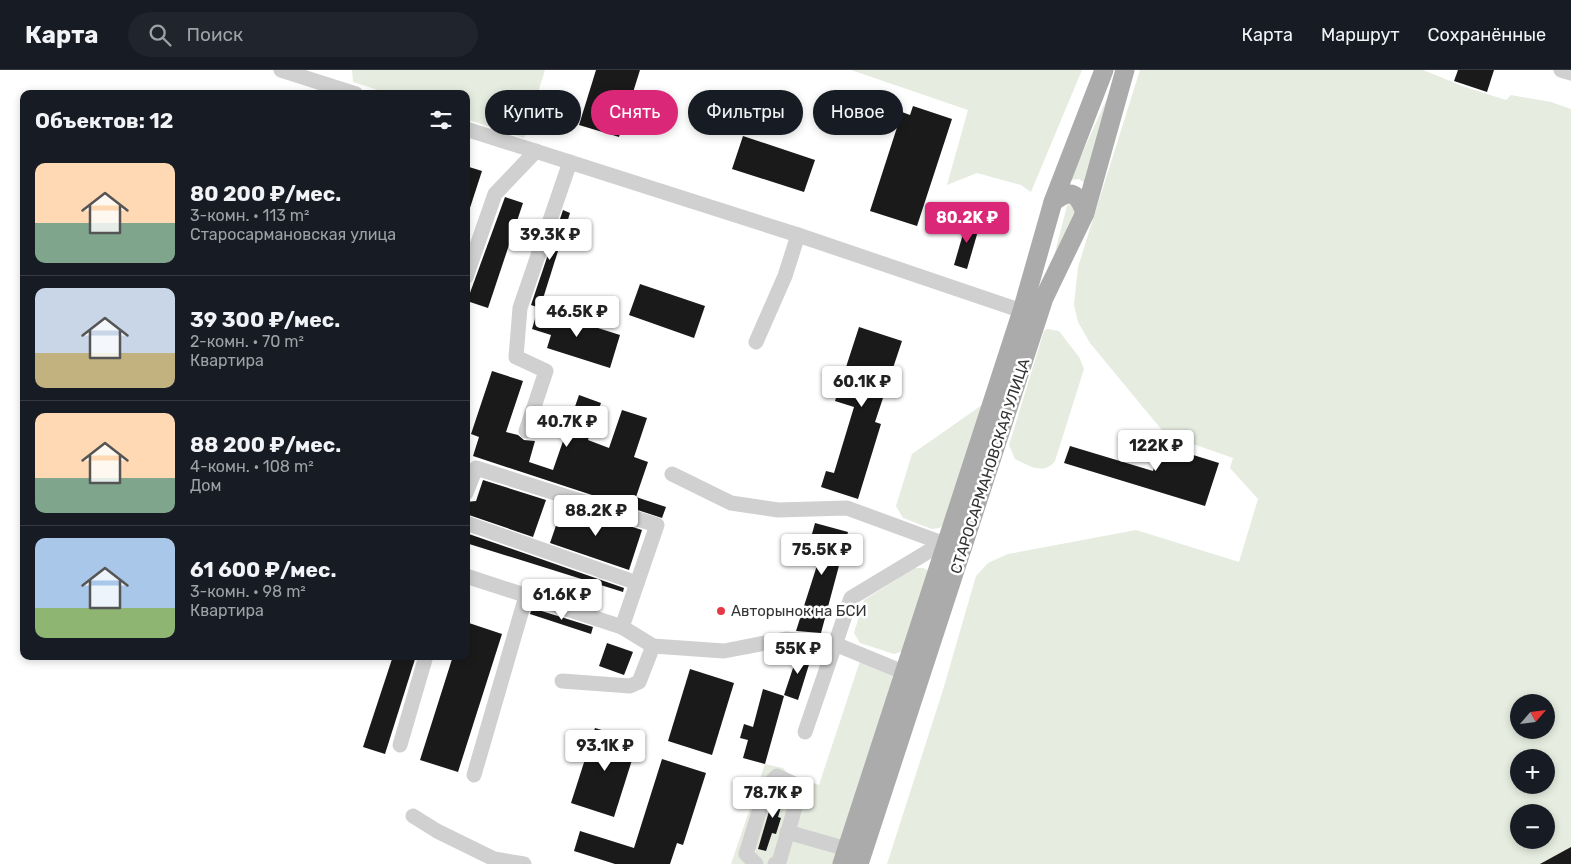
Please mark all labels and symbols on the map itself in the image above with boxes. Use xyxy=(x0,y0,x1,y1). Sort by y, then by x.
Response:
pin: 80.2K ₽ xyxy=(921,202,1013,244)
pin: 39.3K ₽ xyxy=(504,218,596,261)
pin: 46.5K ₽ xyxy=(531,296,623,338)
street label: СТАРОСАРМАНОВСКАЯ УЛИЦА xyxy=(947,356,1033,576)
pin: 60.1K ₽ xyxy=(816,366,908,408)
pin: 40.7K ₽ xyxy=(521,406,613,448)
pin: 122K ₽ xyxy=(1115,430,1197,472)
pin: 88.2K ₽ xyxy=(550,494,642,537)
pin: 75.5K ₽ xyxy=(776,534,868,576)
pin: 61.6K ₽ xyxy=(516,578,608,621)
place label: Авторынок на БСИ xyxy=(731,602,867,620)
marker: Авторынок на БСИ xyxy=(715,605,727,617)
pin: 55K ₽ xyxy=(763,632,833,675)
north arrow xyxy=(1510,694,1555,739)
pin: 93.1K ₽ xyxy=(559,730,651,772)
pin: 78.7K ₽ xyxy=(727,776,819,819)

